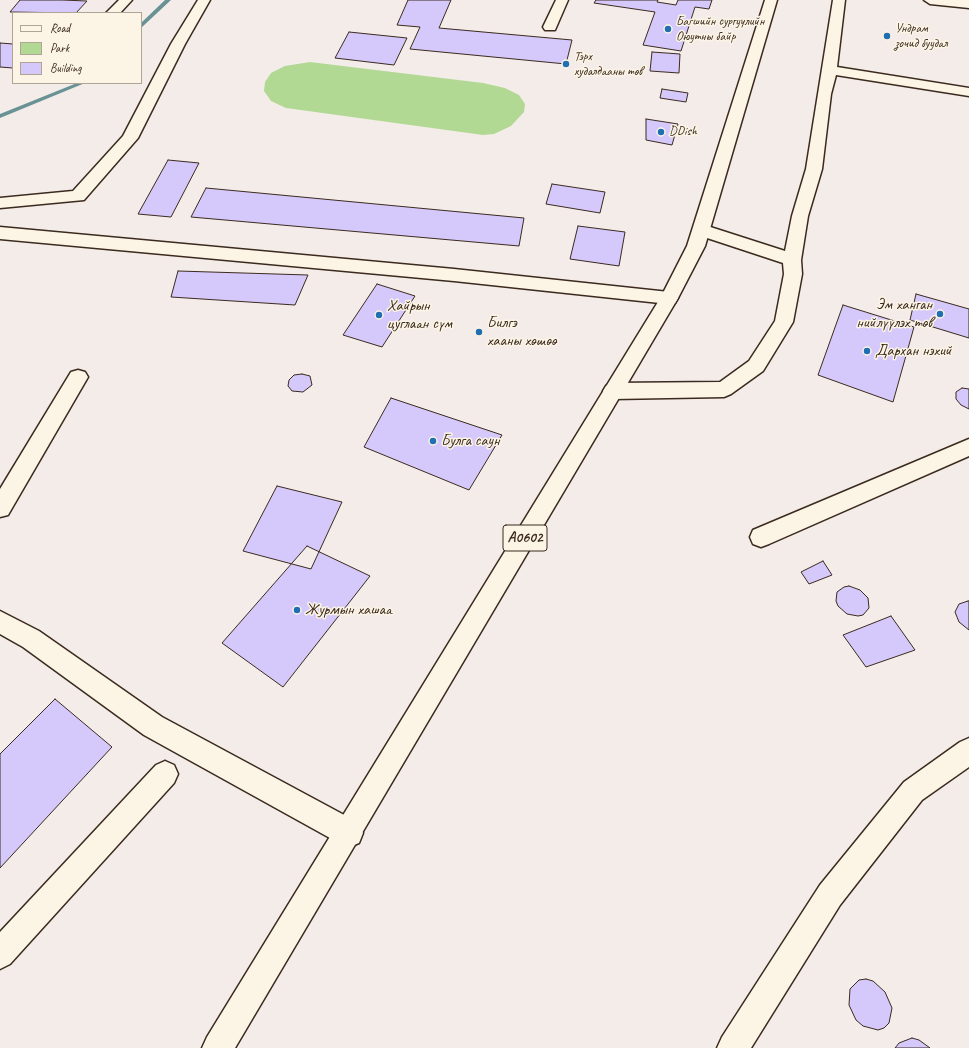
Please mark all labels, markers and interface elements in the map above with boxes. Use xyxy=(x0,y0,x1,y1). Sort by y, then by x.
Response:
legend xyxy=(12,12,142,84)
place label: Багшийн сургуулийн Оюутны байр xyxy=(676,14,764,45)
text: Road xyxy=(50,20,70,36)
place label: Ундрам зочид буудал xyxy=(895,21,947,52)
marker: Багшийн сургуулийн Оюутны байр xyxy=(663,24,673,34)
marker: Ундрам зочид буудал xyxy=(882,31,892,41)
text: Park xyxy=(50,40,69,56)
place label: Тэрх худалдааны төв xyxy=(574,49,642,80)
marker: Тэрх худалдааны төв xyxy=(561,59,571,69)
text: Building xyxy=(50,60,82,76)
place label: DDish xyxy=(669,124,697,140)
marker: DDish xyxy=(656,127,666,137)
place label: Эм ханган нийлүүлэх төв xyxy=(856,295,932,333)
place label: Хайрын цуглаан сүм xyxy=(387,296,452,334)
marker: Эм ханган нийлүүлэх төв xyxy=(935,309,945,319)
marker: Хайрын цуглаан сүм xyxy=(374,310,384,320)
place label: Билгэ хааны хөшөө xyxy=(487,313,556,351)
marker: Билгэ хааны хөшөө xyxy=(474,327,484,337)
place label: Дархан нэхий xyxy=(875,341,952,361)
marker: Дархан нэхий xyxy=(862,346,872,356)
place label: Булга саун xyxy=(441,431,499,451)
marker: Булга саун xyxy=(428,436,438,446)
road number: A0602 xyxy=(503,525,547,551)
place label: Журмын хашаа xyxy=(305,600,392,620)
marker: Журмын хашаа xyxy=(292,605,302,615)

